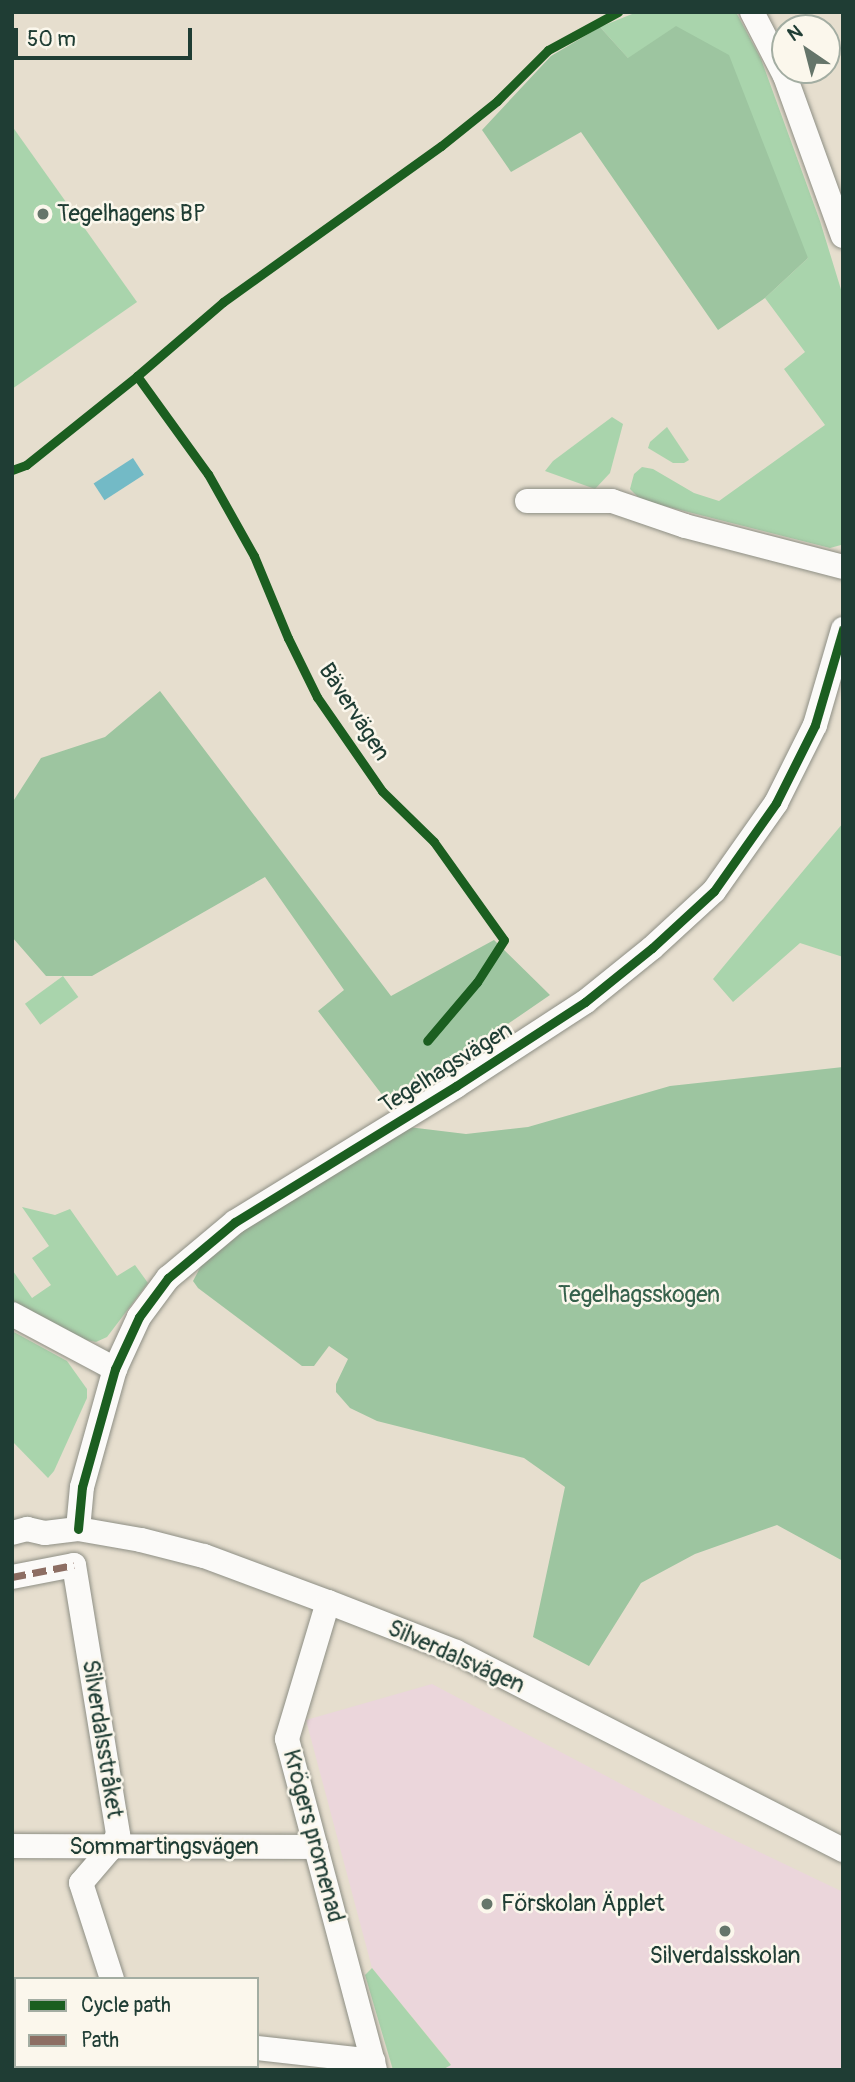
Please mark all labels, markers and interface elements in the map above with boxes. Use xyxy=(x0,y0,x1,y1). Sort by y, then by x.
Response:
scale bar xyxy=(18,14,196,58)
north arrow xyxy=(771,14,841,84)
text: N xyxy=(783,20,807,47)
text: 50 m xyxy=(27,26,76,53)
place label: Tegelhagens BP xyxy=(57,200,206,228)
marker: Tegelhagens BP xyxy=(35,206,51,222)
street label: Bävervägen xyxy=(312,658,396,766)
street label: Tegelhagsvägen xyxy=(375,1016,517,1120)
park label: Tegelhagsskogen xyxy=(558,1281,720,1309)
street label: Silverdalsvägen xyxy=(383,1615,529,1699)
street label: Silverdalsstråket xyxy=(76,1658,128,1820)
street label: Krögers promenad xyxy=(277,1747,349,1925)
street label: Sommartingsvägen xyxy=(69,1833,259,1861)
place label: Förskolan Äpplet xyxy=(501,1890,665,1918)
marker: Förskolan Äpplet xyxy=(479,1896,495,1912)
marker: Silverdalsskolan xyxy=(717,1923,733,1939)
place label: Silverdalsskolan xyxy=(650,1942,800,1970)
legend xyxy=(14,1977,259,2068)
text: Cycle path xyxy=(81,1992,171,2019)
text: Path xyxy=(81,2027,119,2054)

